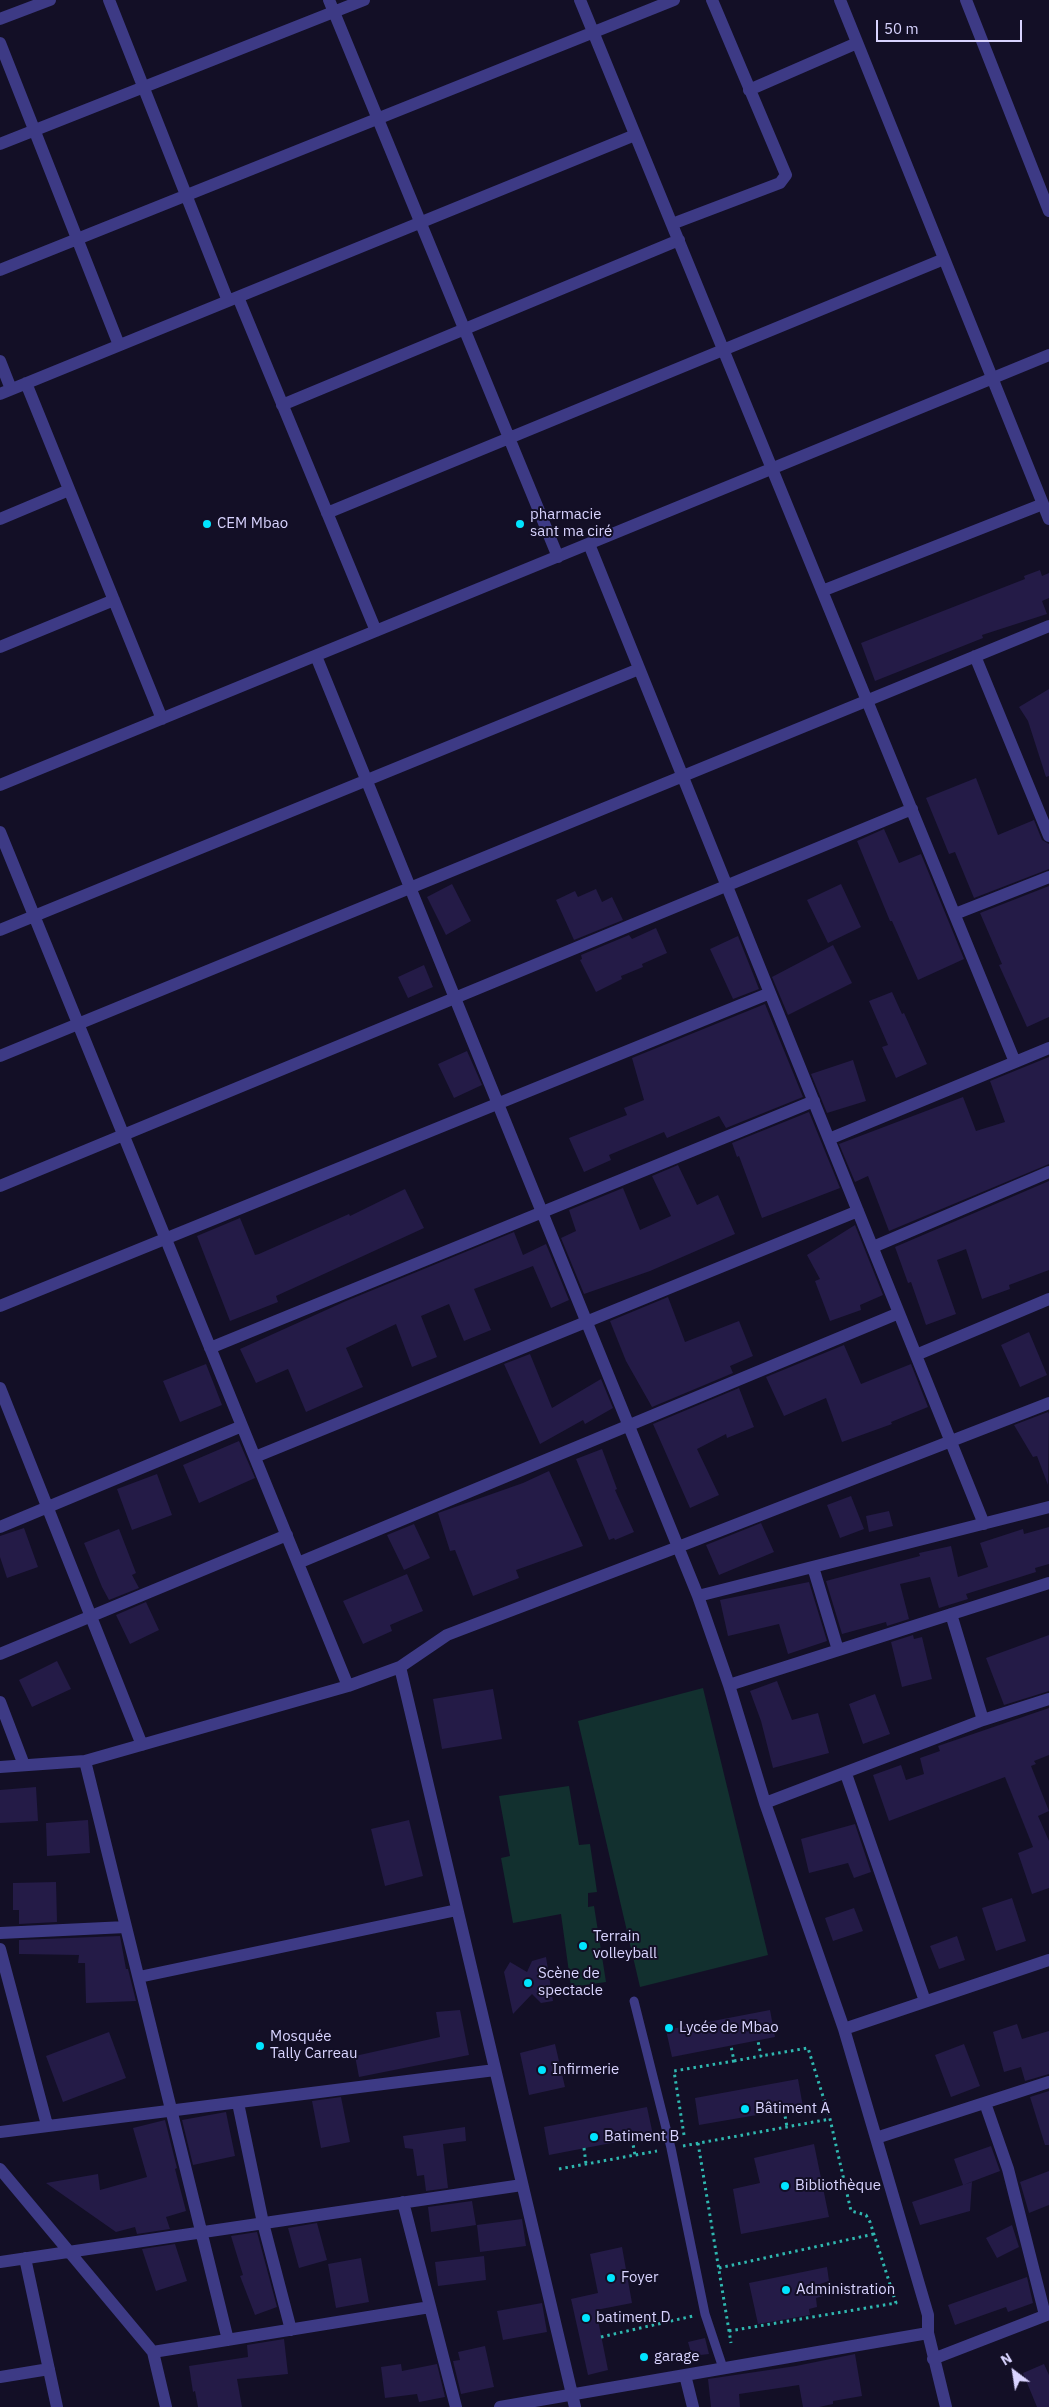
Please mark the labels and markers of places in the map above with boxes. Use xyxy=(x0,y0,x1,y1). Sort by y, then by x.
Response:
place label: pharmacie sant ma ciré xyxy=(530,506,612,541)
place label: CEM Mbao xyxy=(217,515,288,533)
marker: CEM Mbao xyxy=(201,518,213,530)
marker: pharmacie sant ma ciré xyxy=(514,518,526,530)
place label: Terrain volleyball xyxy=(593,1928,657,1963)
marker: Terrain volleyball xyxy=(577,1940,589,1952)
place label: Scène de spectacle xyxy=(538,1965,603,2000)
marker: Scène de spectacle xyxy=(522,1977,534,1989)
place label: Lycée de Mbao xyxy=(679,2019,779,2037)
marker: Lycée de Mbao xyxy=(663,2022,675,2034)
place label: Mosquée Tally Carreau xyxy=(270,2028,358,2063)
marker: Mosquée Tally Carreau xyxy=(254,2040,266,2052)
place label: Infirmerie xyxy=(552,2061,619,2079)
marker: Infirmerie xyxy=(536,2064,548,2076)
place label: Bâtiment A xyxy=(755,2100,830,2118)
marker: Bâtiment A xyxy=(739,2103,751,2115)
place label: Batiment B xyxy=(604,2128,679,2146)
marker: Batiment B xyxy=(588,2131,600,2143)
place label: Bibliothèque xyxy=(795,2177,881,2195)
marker: Bibliothèque xyxy=(779,2180,791,2192)
place label: Foyer xyxy=(621,2269,658,2287)
marker: Foyer xyxy=(605,2272,617,2284)
place label: Administration xyxy=(796,2281,895,2299)
marker: Administration xyxy=(780,2284,792,2296)
place label: batiment D xyxy=(596,2309,670,2327)
marker: batiment D xyxy=(580,2312,592,2324)
place label: garage xyxy=(654,2348,699,2366)
marker: garage xyxy=(638,2351,650,2363)

